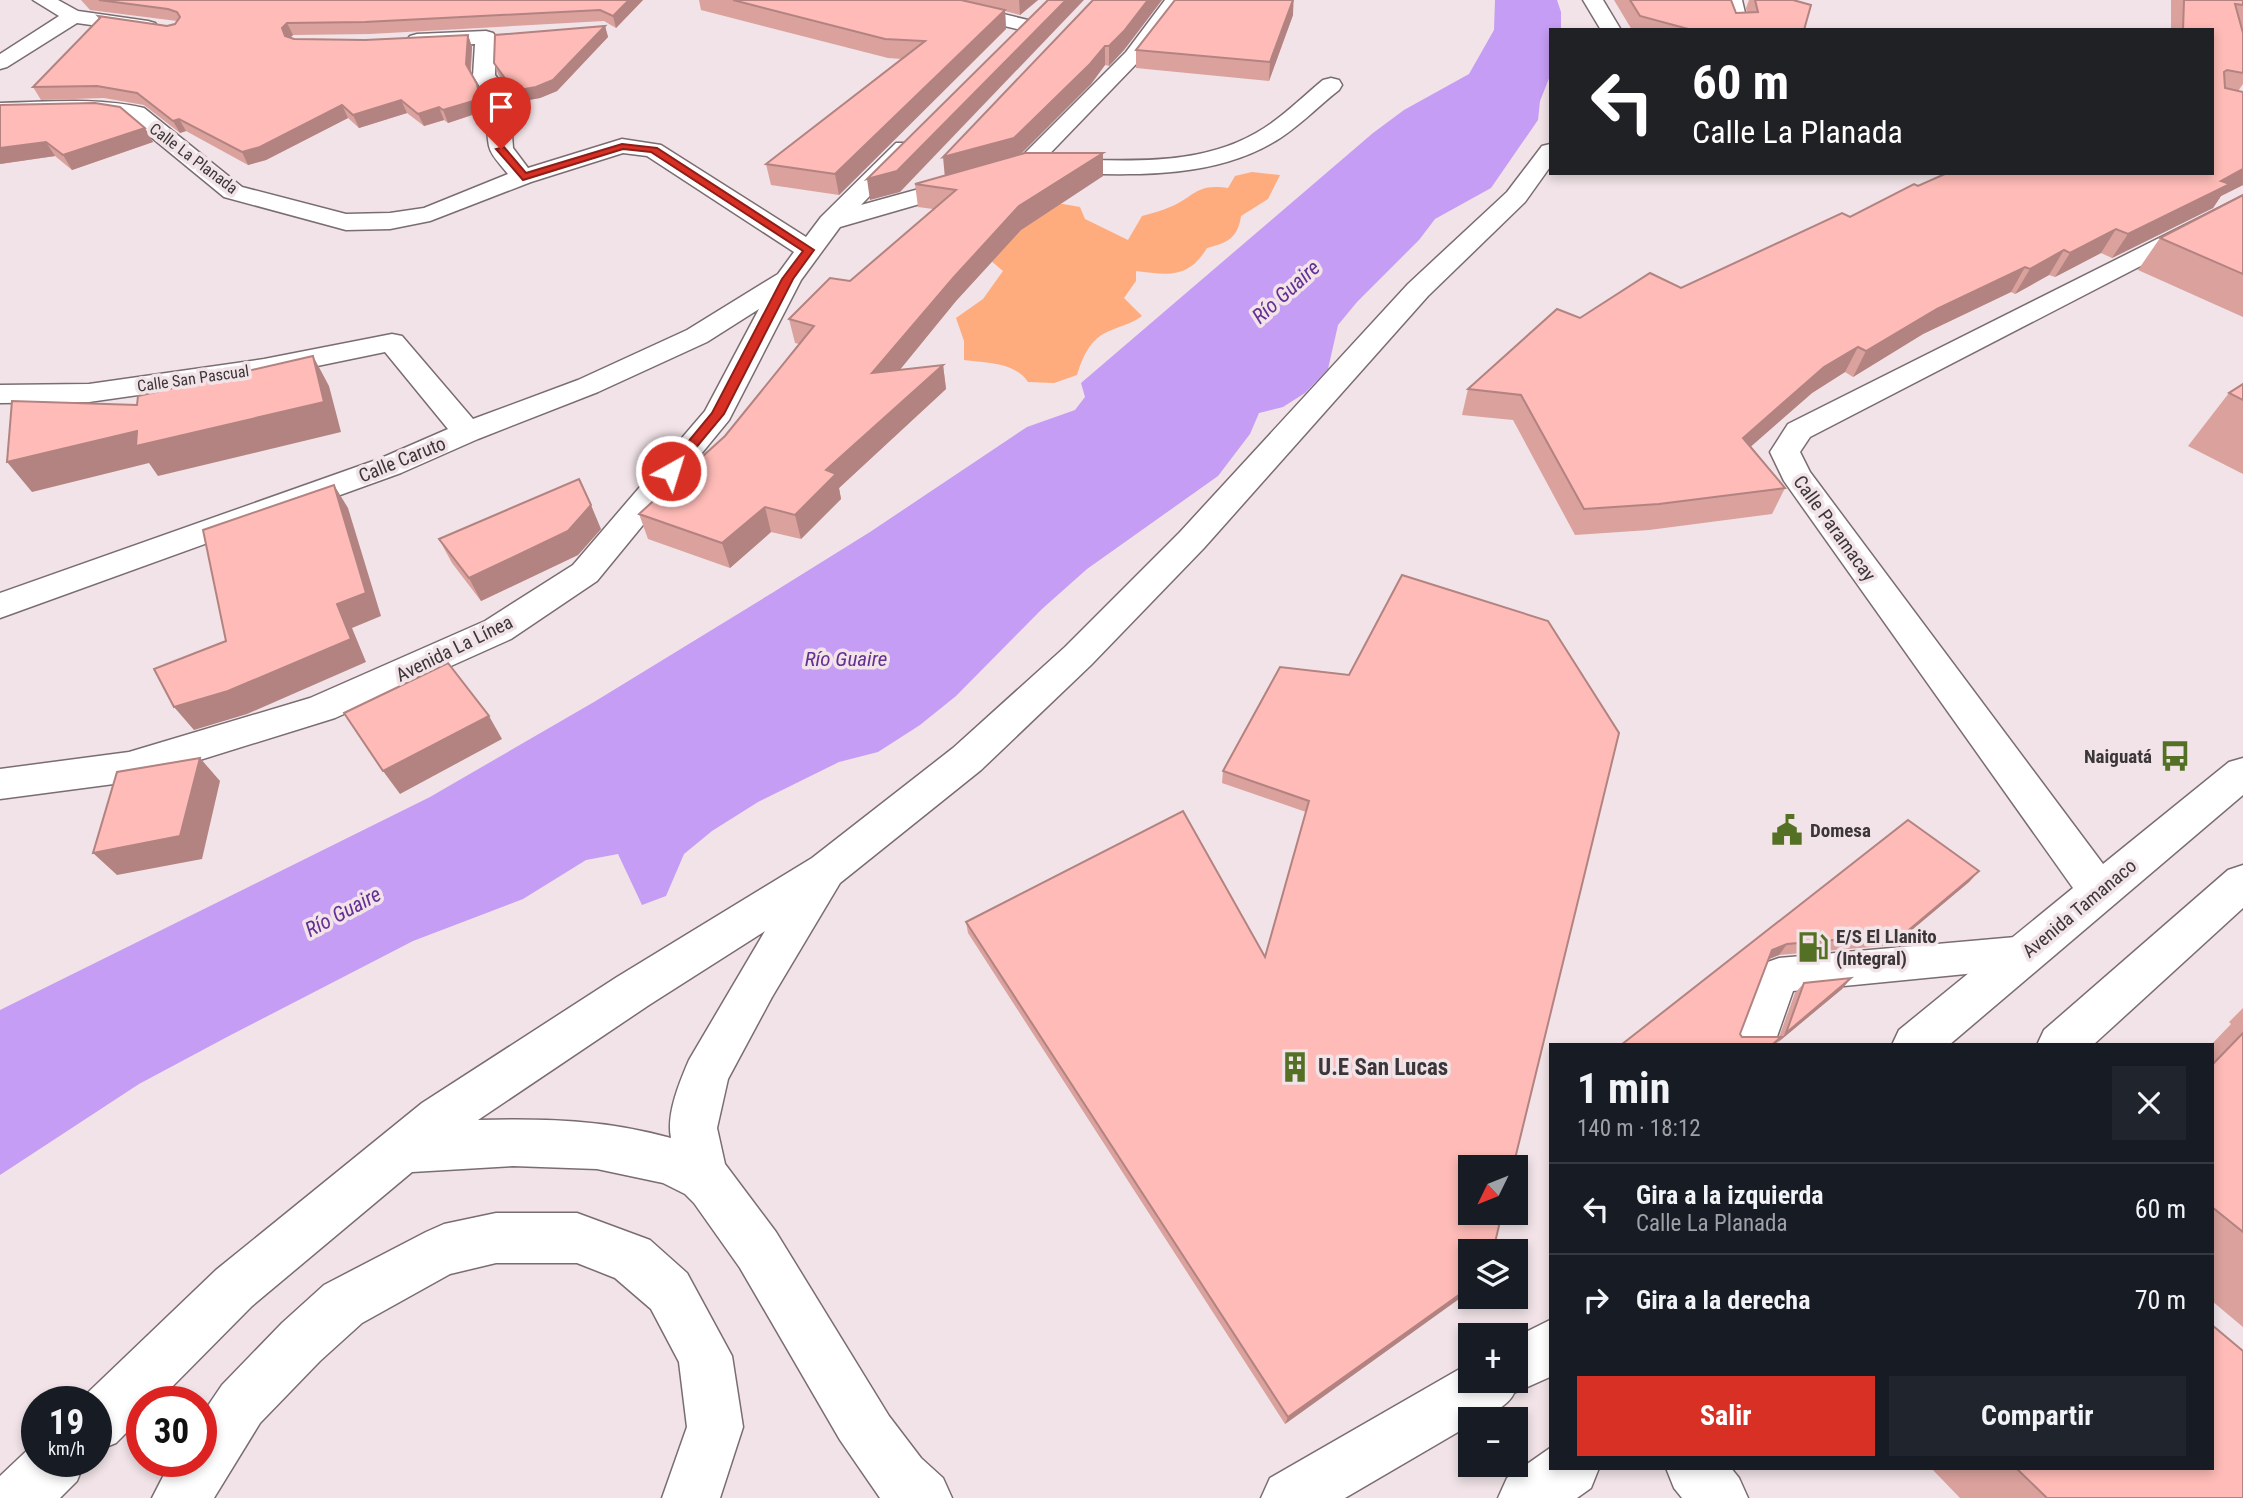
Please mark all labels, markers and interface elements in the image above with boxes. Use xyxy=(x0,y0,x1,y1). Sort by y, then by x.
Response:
text: 60 m xyxy=(1692,54,1789,111)
icon: left xyxy=(1577,56,1668,147)
pin xyxy=(471,77,531,149)
icon: arrive xyxy=(482,88,520,126)
text: Calle La Planada xyxy=(1692,113,1903,151)
street label: Calle La Planada xyxy=(146,119,242,198)
water label: Río Guaire xyxy=(1247,255,1325,329)
street label: Calle San Pascual xyxy=(136,361,250,396)
street label: Calle Caruto xyxy=(355,432,449,487)
position arrow xyxy=(634,434,708,508)
street label: Calle Paramacay xyxy=(1789,471,1881,586)
street label: Avenida La Línea xyxy=(392,610,516,687)
water label: Río Guaire xyxy=(805,647,887,671)
bus stop icon: Naiguatá xyxy=(2158,739,2192,773)
place label: Naiguatá xyxy=(2084,745,2152,768)
public building icon: Domesa xyxy=(1770,813,1804,847)
place label: Domesa xyxy=(1810,819,1871,842)
street label: Avenida Tamanaco xyxy=(2018,854,2141,963)
water label: Río Guaire xyxy=(301,882,385,942)
place label: E/S El Llanito (Integral) xyxy=(1836,925,1937,970)
fuel station icon: E/S El Llanito (Integral) xyxy=(1796,930,1830,964)
building icon: U.E San Lucas xyxy=(1278,1050,1312,1084)
place label: U.E San Lucas xyxy=(1318,1054,1448,1081)
text: 1 min xyxy=(1577,1064,1670,1113)
button: close xyxy=(2112,1066,2186,1140)
text: 140 m · 18:12 xyxy=(1577,1115,1701,1142)
north arrow xyxy=(1458,1155,1528,1225)
map controls xyxy=(1458,1155,1528,1477)
text: Gira a la izquierda xyxy=(1636,1180,1824,1210)
icon: left xyxy=(1577,1190,1615,1228)
text: 60 m xyxy=(2135,1194,2186,1224)
text: Calle La Planada xyxy=(1636,1210,1788,1237)
button: layers xyxy=(1458,1239,1528,1309)
icon: right xyxy=(1577,1281,1615,1319)
text: Gira a la derecha xyxy=(1636,1285,1810,1315)
text: 70 m xyxy=(2135,1285,2186,1315)
button: + xyxy=(1458,1323,1528,1393)
button: Salir xyxy=(1577,1376,1875,1456)
button: Compartir xyxy=(1889,1376,2186,1456)
speed limit sign: 30 xyxy=(126,1386,217,1477)
text: 19 xyxy=(49,1402,84,1443)
button: − xyxy=(1458,1407,1528,1477)
text: km/h xyxy=(48,1438,85,1459)

